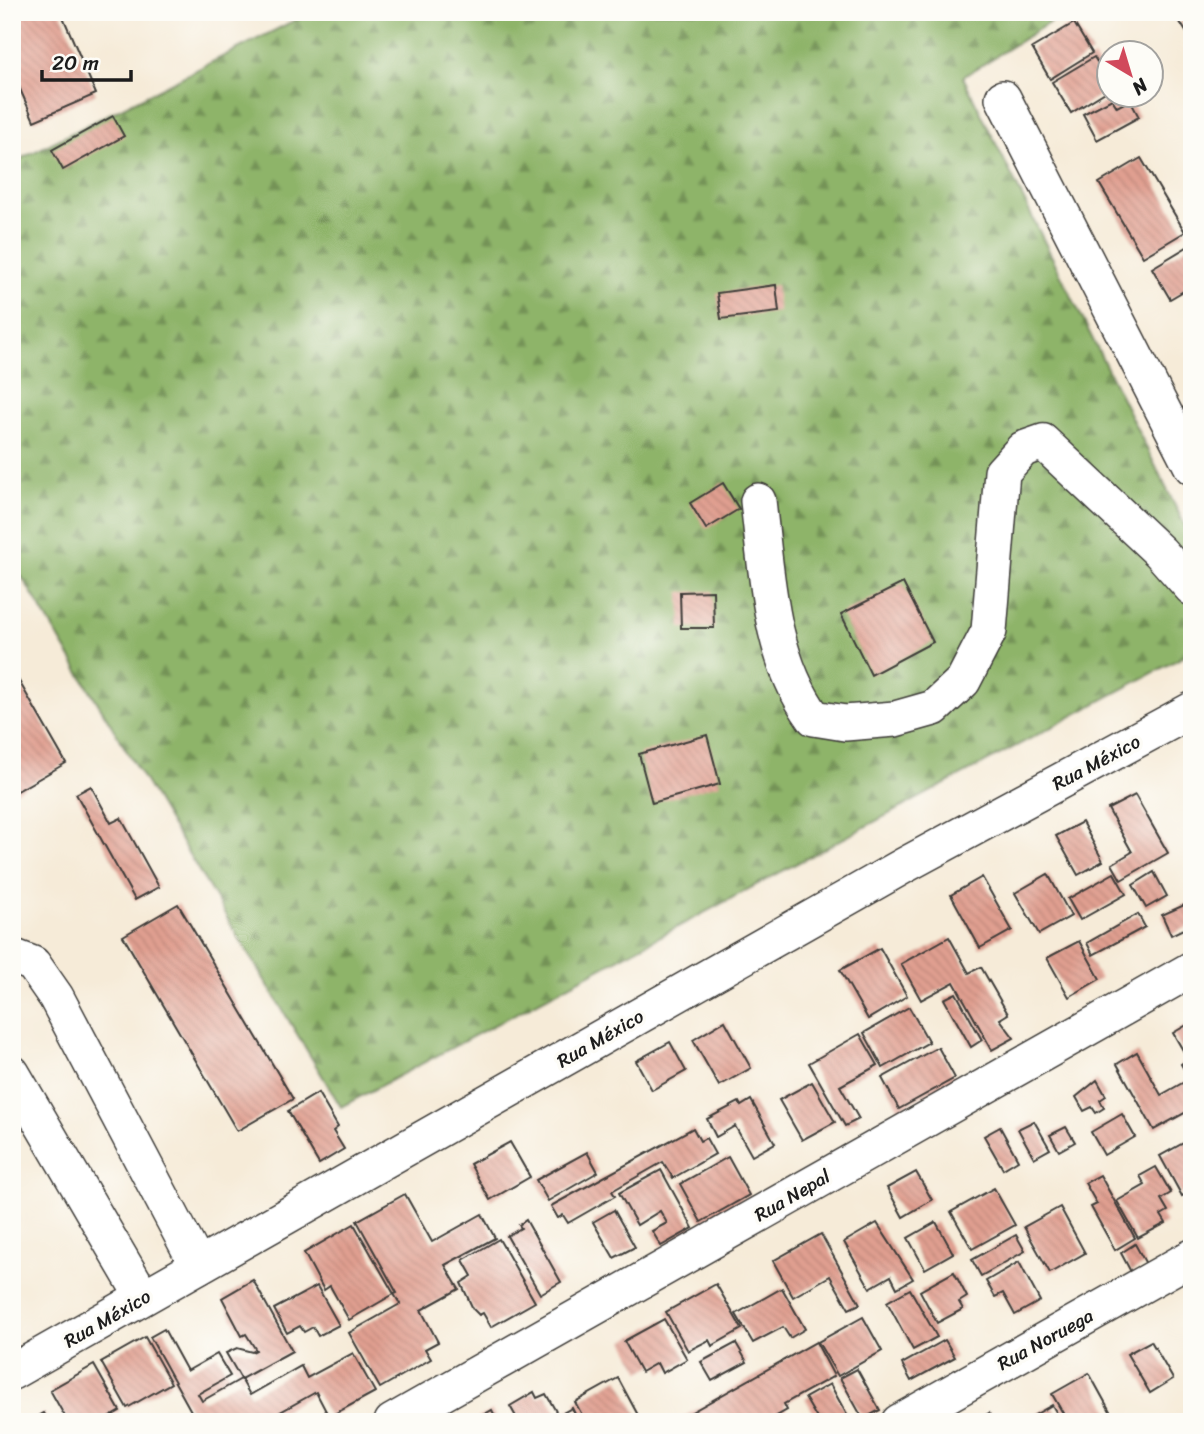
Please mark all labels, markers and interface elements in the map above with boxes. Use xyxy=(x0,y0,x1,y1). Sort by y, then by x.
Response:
scale bar xyxy=(42,38,131,82)
north arrow xyxy=(1096,38,1166,108)
text: 20 m xyxy=(52,44,99,82)
text: N xyxy=(1124,69,1156,105)
street label: Rua México xyxy=(1046,725,1147,800)
street label: Rua México xyxy=(550,1000,650,1077)
street label: Rua Nepal xyxy=(748,1160,837,1231)
street label: Rua México xyxy=(57,1280,157,1357)
street label: Rua Noruega xyxy=(991,1299,1100,1380)

